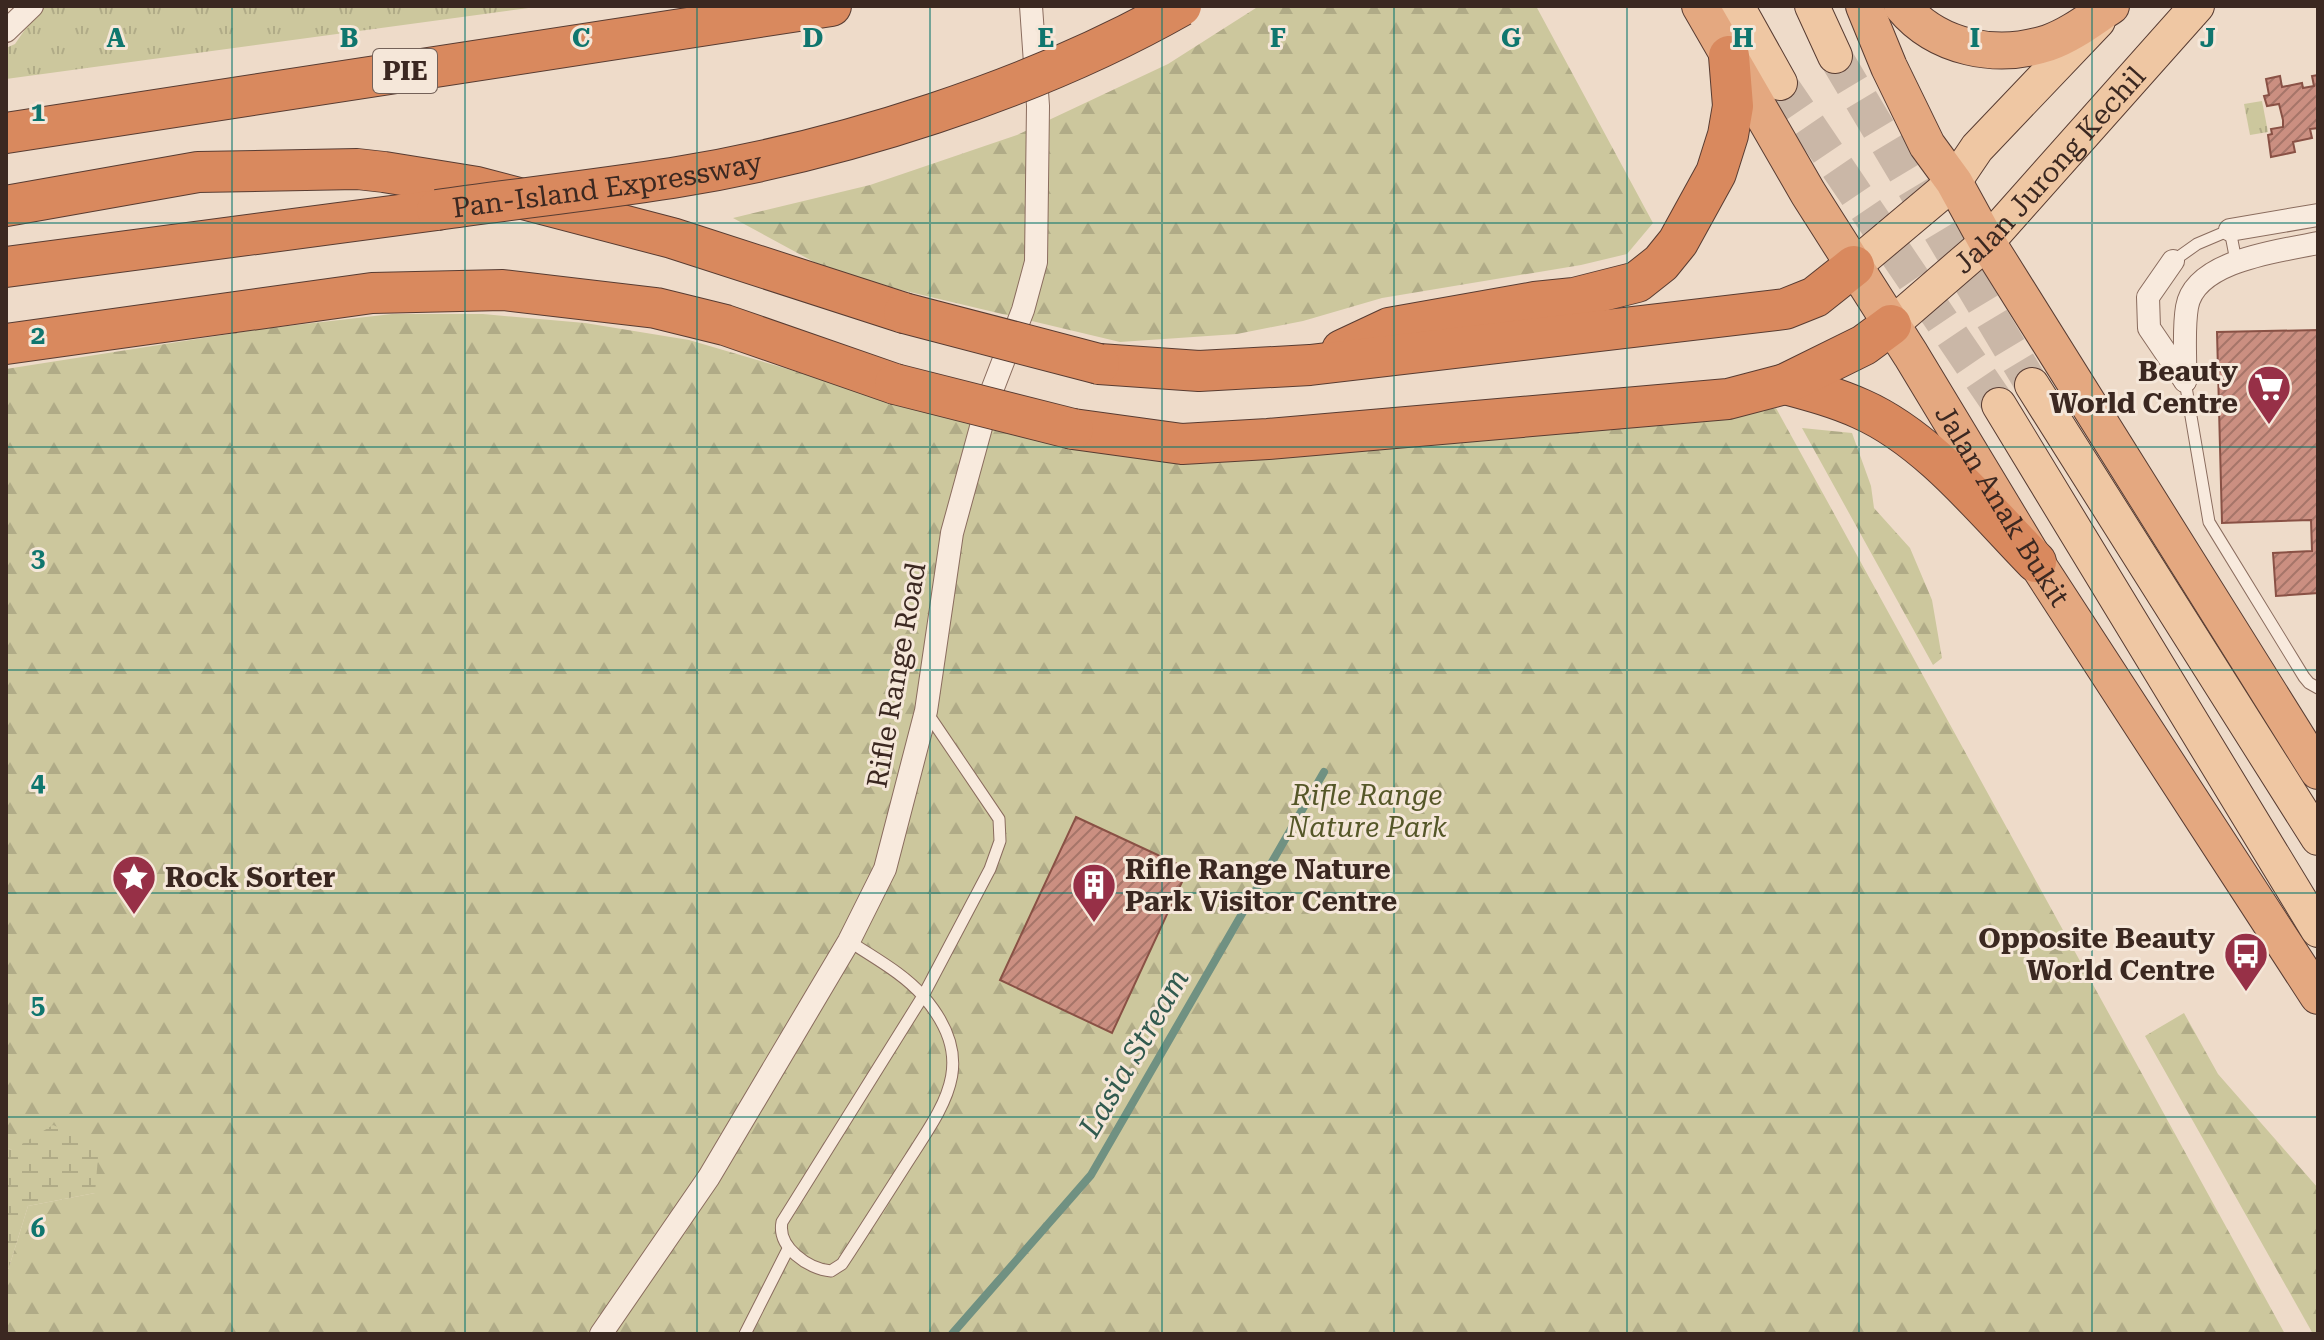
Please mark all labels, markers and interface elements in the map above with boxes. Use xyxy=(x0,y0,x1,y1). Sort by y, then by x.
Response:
text: A xyxy=(107,23,126,53)
text: B xyxy=(340,23,358,53)
text: C xyxy=(572,23,590,53)
text: D xyxy=(803,23,823,53)
text: E xyxy=(1038,23,1054,53)
text: F xyxy=(1270,23,1286,53)
text: G xyxy=(1501,23,1521,53)
text: H xyxy=(1732,23,1754,53)
text: I xyxy=(1970,23,1980,53)
text: J xyxy=(2200,23,2216,53)
road number: PIE xyxy=(373,49,437,93)
street label: Jalan Jurong Kechil xyxy=(1947,60,2152,280)
text: 1 xyxy=(31,97,45,127)
street label: Pan-Island Expressway xyxy=(450,145,766,225)
text: 2 xyxy=(31,320,45,350)
place label: Beauty World Centre xyxy=(2049,355,2238,420)
supermarket icon: Beauty World Centre xyxy=(2245,363,2293,426)
street label: Jalan Anak Bukit xyxy=(1928,399,2076,613)
text: 3 xyxy=(31,543,45,573)
street label: Rifle Range Road xyxy=(860,560,933,790)
text: 4 xyxy=(31,767,46,797)
park label: Rifle Range Nature Park xyxy=(1286,779,1448,844)
place icon: Rock Sorter xyxy=(110,853,158,916)
place label: Rifle Range Nature Park Visitor Centre xyxy=(1125,853,1397,918)
place label: Rock Sorter xyxy=(165,861,336,894)
building icon: Rifle Range Nature Park Visitor Centre xyxy=(1070,861,1118,924)
place label: Opposite Beauty World Centre xyxy=(1978,922,2215,987)
bus stop icon: Opposite Beauty World Centre xyxy=(2222,930,2270,993)
water label: Lasia Stream xyxy=(1071,963,1196,1144)
text: 5 xyxy=(31,990,45,1020)
text: 6 xyxy=(31,1213,45,1243)

